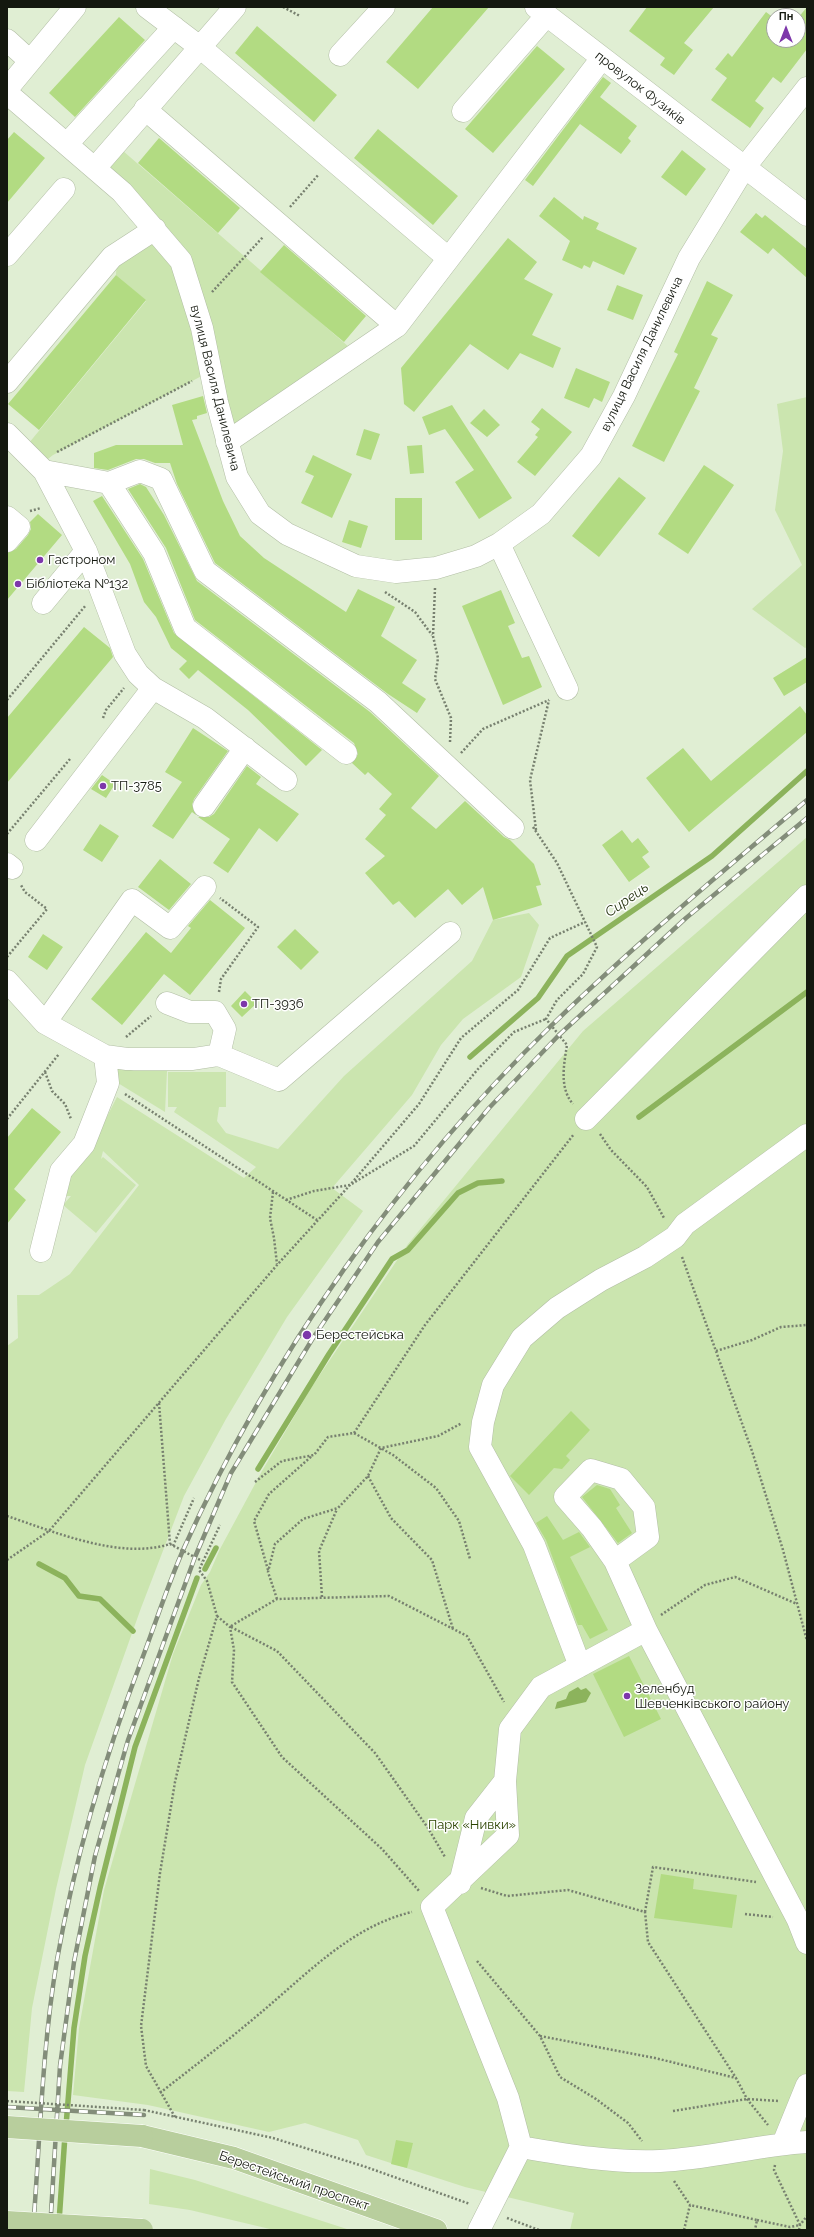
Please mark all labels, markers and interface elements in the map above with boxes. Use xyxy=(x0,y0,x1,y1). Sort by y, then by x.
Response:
north arrow xyxy=(766,8,806,48)
text: Пн xyxy=(779,10,793,23)
street label: провулок Фузиків xyxy=(592,48,688,128)
street label: вулиця Василя Данилевича xyxy=(598,274,686,434)
street label: вулиця Василя Данилевича xyxy=(187,303,243,473)
place label: Гастроном xyxy=(48,552,115,568)
marker: Гастроном xyxy=(35,555,45,565)
place label: Бібліотека №132 xyxy=(26,576,128,592)
marker: Бібліотека №132 xyxy=(13,579,23,589)
place label: ТП-3785 xyxy=(111,778,162,794)
marker: ТП-3785 xyxy=(98,781,108,791)
water label: Сирець xyxy=(602,879,652,921)
place label: ТП-3936 xyxy=(252,996,304,1012)
marker: ТП-3936 xyxy=(239,999,249,1009)
place label: Берестейська xyxy=(316,1327,404,1343)
marker: Берестейська xyxy=(301,1329,313,1341)
place label: Зеленбуд Шевченківського району xyxy=(635,1681,789,1712)
marker: Зеленбуд Шевченківського району xyxy=(622,1691,632,1701)
park label: Парк «Нивки» xyxy=(428,1817,516,1833)
street label: Берестейський проспект xyxy=(217,2148,371,2214)

